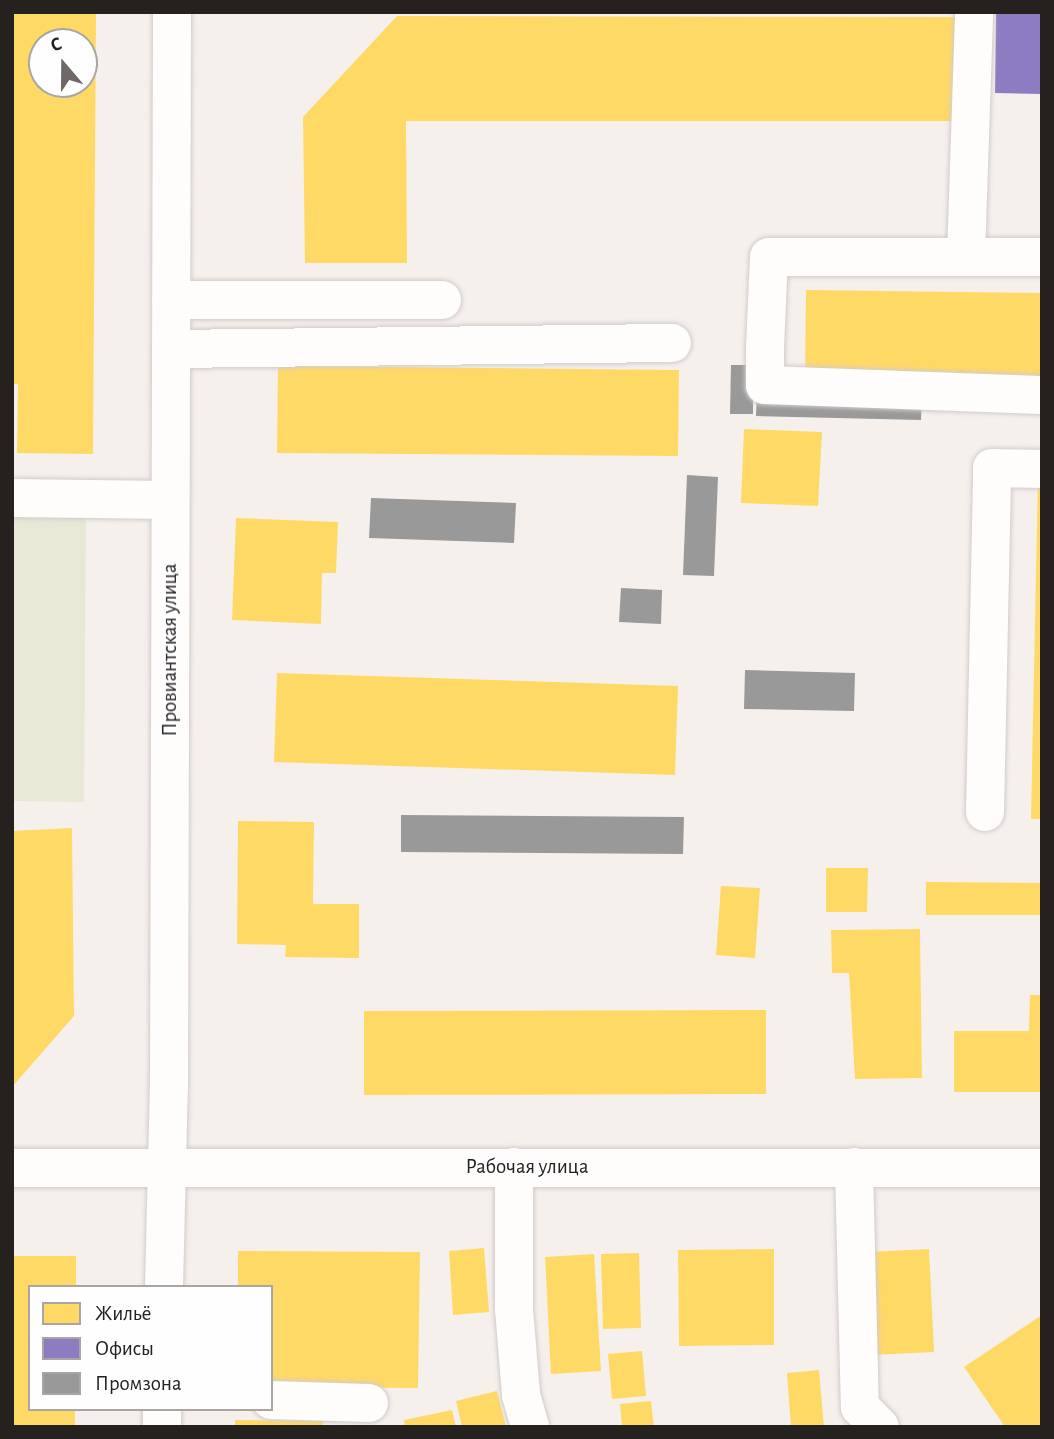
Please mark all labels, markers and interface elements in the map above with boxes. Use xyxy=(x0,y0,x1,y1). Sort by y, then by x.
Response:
north arrow xyxy=(28,28,98,98)
text: С xyxy=(48,34,65,55)
street label: Провиантская улица xyxy=(157,563,183,737)
street label: Рабочая улица xyxy=(465,1154,589,1180)
legend xyxy=(28,1285,273,1411)
text: Жильё xyxy=(95,1303,151,1324)
text: Офисы xyxy=(95,1338,154,1359)
text: Промзона xyxy=(95,1373,182,1394)

